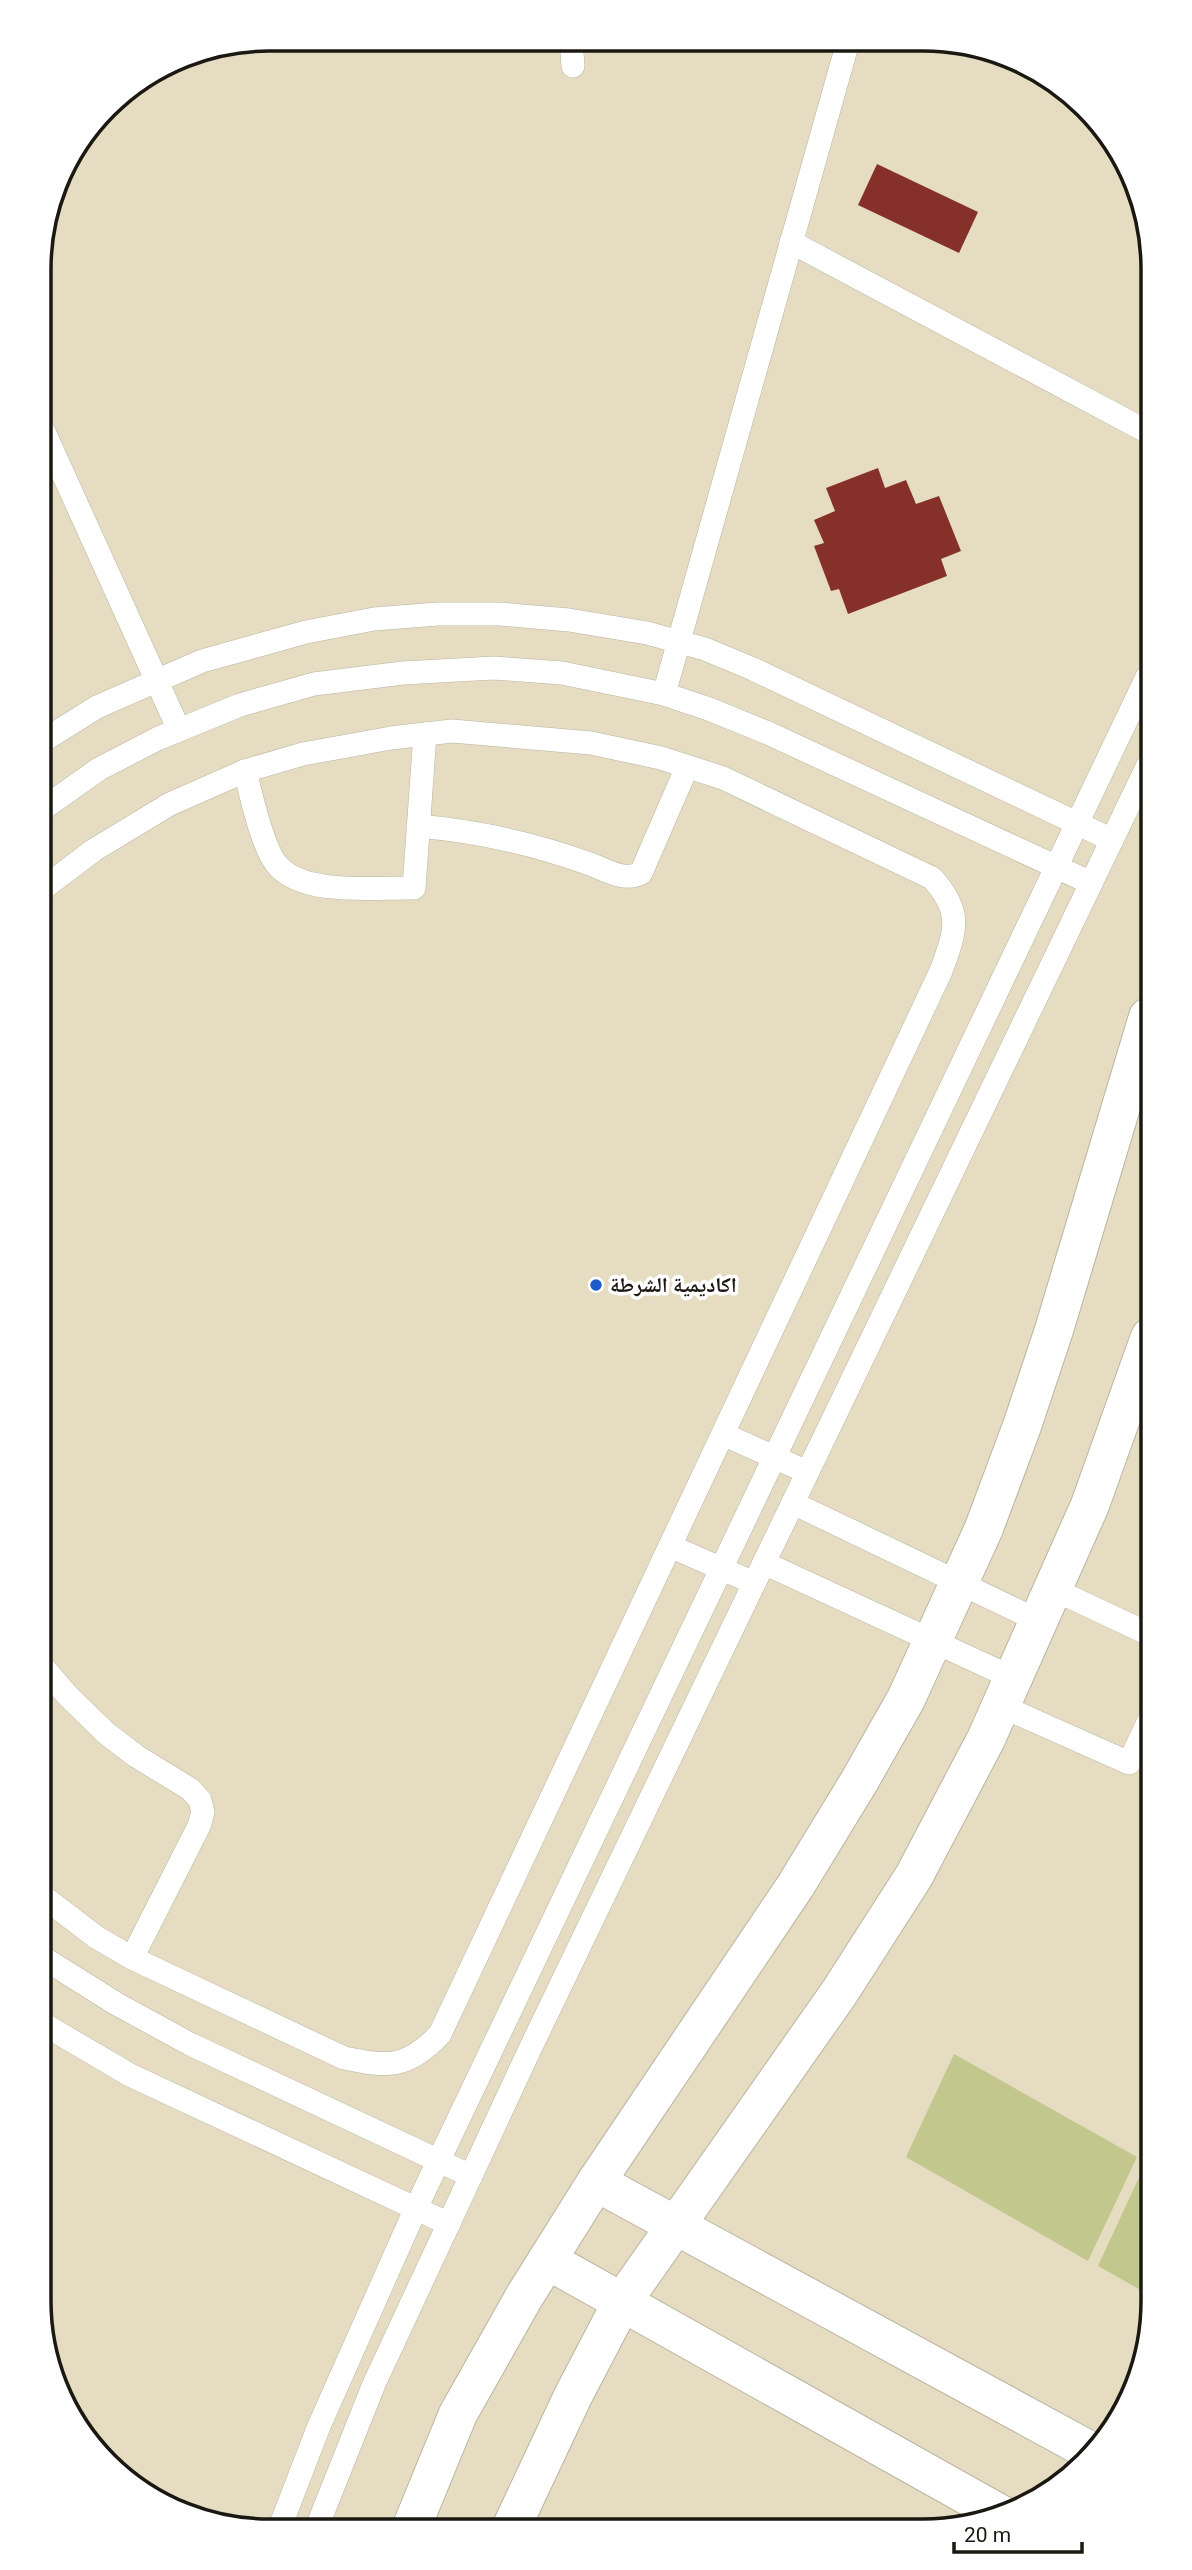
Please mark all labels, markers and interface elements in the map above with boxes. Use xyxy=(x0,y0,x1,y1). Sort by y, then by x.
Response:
place label: اكاديمية الشرطة xyxy=(610,1273,737,1297)
marker: اكاديمية الشرطة xyxy=(588,1277,604,1293)
scale bar xyxy=(954,2510,1082,2554)
text: 20 m xyxy=(964,2523,1011,2547)

